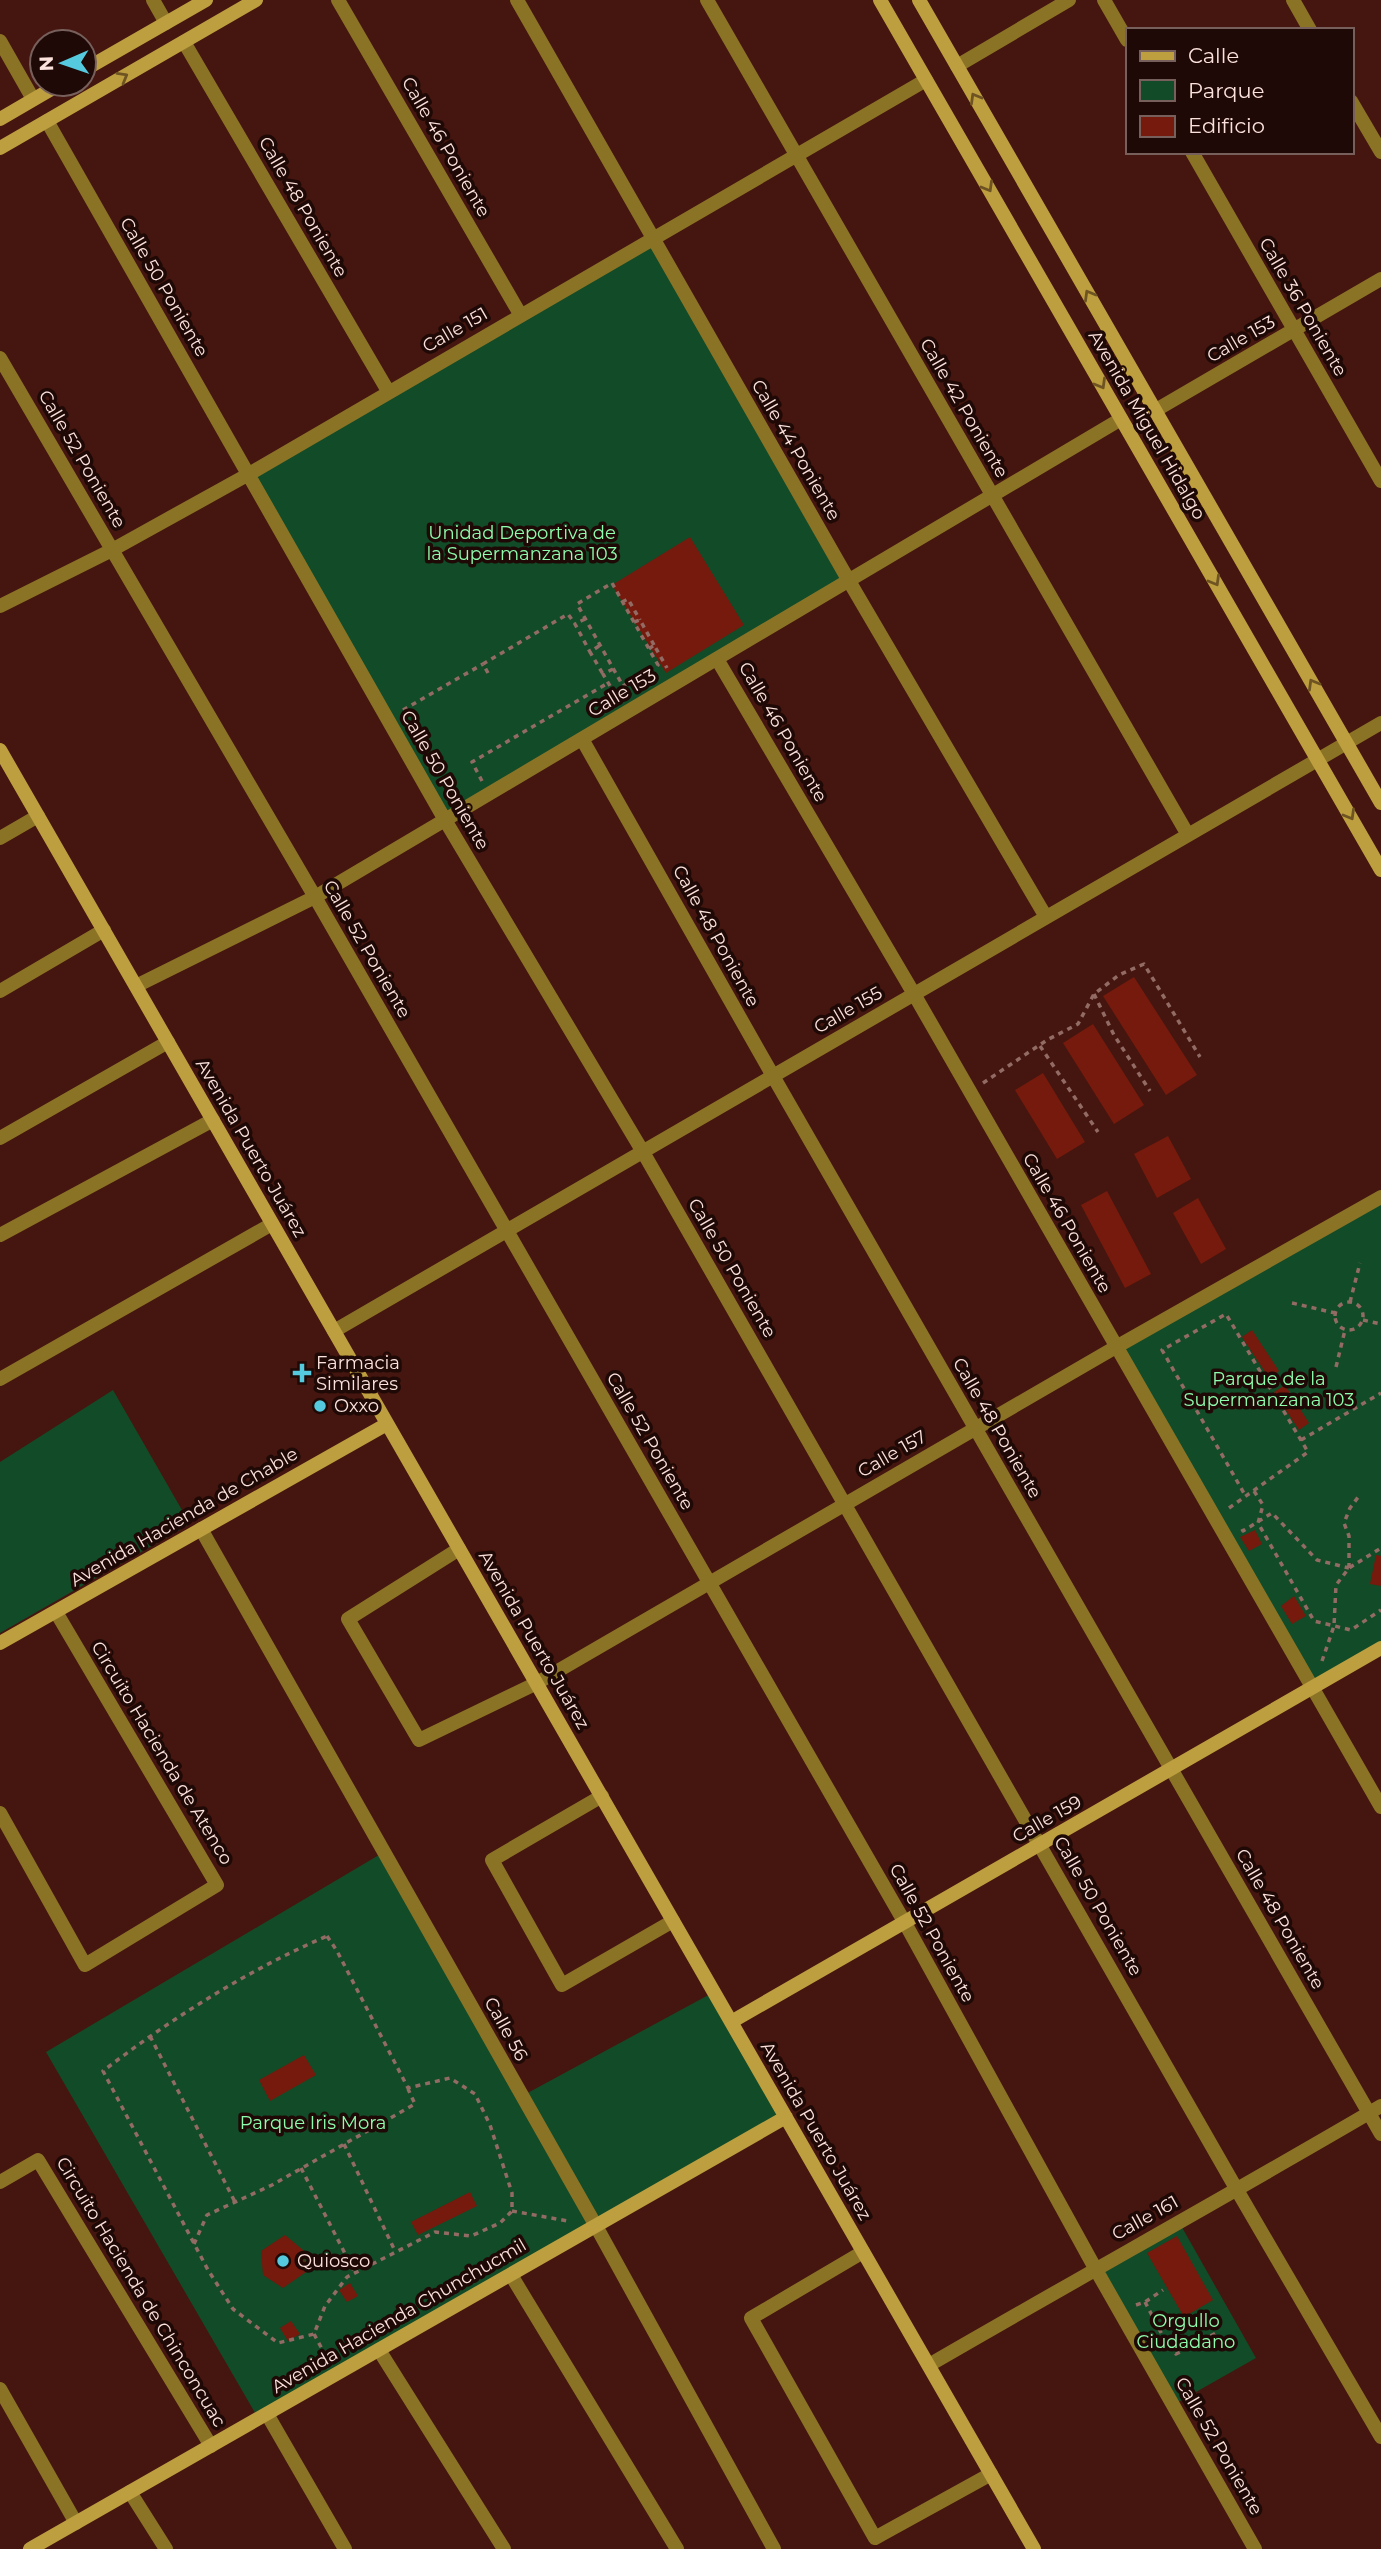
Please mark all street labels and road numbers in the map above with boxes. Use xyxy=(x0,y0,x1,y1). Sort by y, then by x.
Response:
street label: Calle 46 Poniente xyxy=(397,73,495,221)
street label: Calle 48 Poniente xyxy=(254,133,352,281)
street label: Calle 50 Poniente xyxy=(115,213,213,361)
street label: Calle 36 Poniente xyxy=(1254,234,1352,380)
street label: Calle 151 xyxy=(418,303,492,357)
street label: Calle 153 xyxy=(1203,311,1279,367)
street label: Avenida Miguel Hidalgo xyxy=(1084,326,1210,524)
street label: Calle 42 Poniente xyxy=(915,334,1013,482)
street label: Calle 44 Poniente xyxy=(747,376,845,524)
street label: Calle 52 Poniente xyxy=(34,386,130,532)
street label: Calle 46 Poniente xyxy=(734,658,832,806)
street label: Calle 153 xyxy=(584,664,660,722)
street label: Calle 50 Poniente xyxy=(396,706,494,854)
street label: Calle 48 Poniente xyxy=(668,861,764,1011)
street label: Calle 52 Poniente xyxy=(319,876,415,1022)
street label: Calle 155 xyxy=(810,982,886,1038)
street label: Avenida Puerto Juárez xyxy=(191,1055,311,1241)
street label: Calle 46 Poniente xyxy=(1018,1149,1116,1297)
street label: Calle 50 Poniente xyxy=(683,1194,781,1342)
street label: Calle 48 Poniente xyxy=(948,1354,1046,1502)
street label: Calle 52 Poniente xyxy=(602,1368,698,1514)
street label: Calle 157 xyxy=(854,1426,930,1482)
street label: Avenida Hacienda de Chable xyxy=(66,1443,302,1591)
street label: Avenida Puerto Juárez xyxy=(474,1547,594,1733)
street label: Circuito Hacienda de Atenco xyxy=(86,1637,238,1869)
street label: Calle 159 xyxy=(1009,1790,1086,1848)
street label: Calle 50 Poniente xyxy=(1049,1832,1147,1980)
street label: Calle 48 Poniente xyxy=(1231,1845,1329,1993)
street label: Calle 52 Poniente xyxy=(885,1860,979,2006)
street label: Calle 56 xyxy=(479,1993,533,2065)
street label: Avenida Puerto Juárez xyxy=(756,2038,876,2224)
street label: Circuito Hacienda de Chinconcuac xyxy=(51,2153,231,2431)
street label: Calle 161 xyxy=(1108,2191,1182,2245)
street label: Avenida Hacienda Chunchucmil xyxy=(268,2234,530,2398)
street label: Calle 52 Poniente xyxy=(1171,2373,1267,2519)

